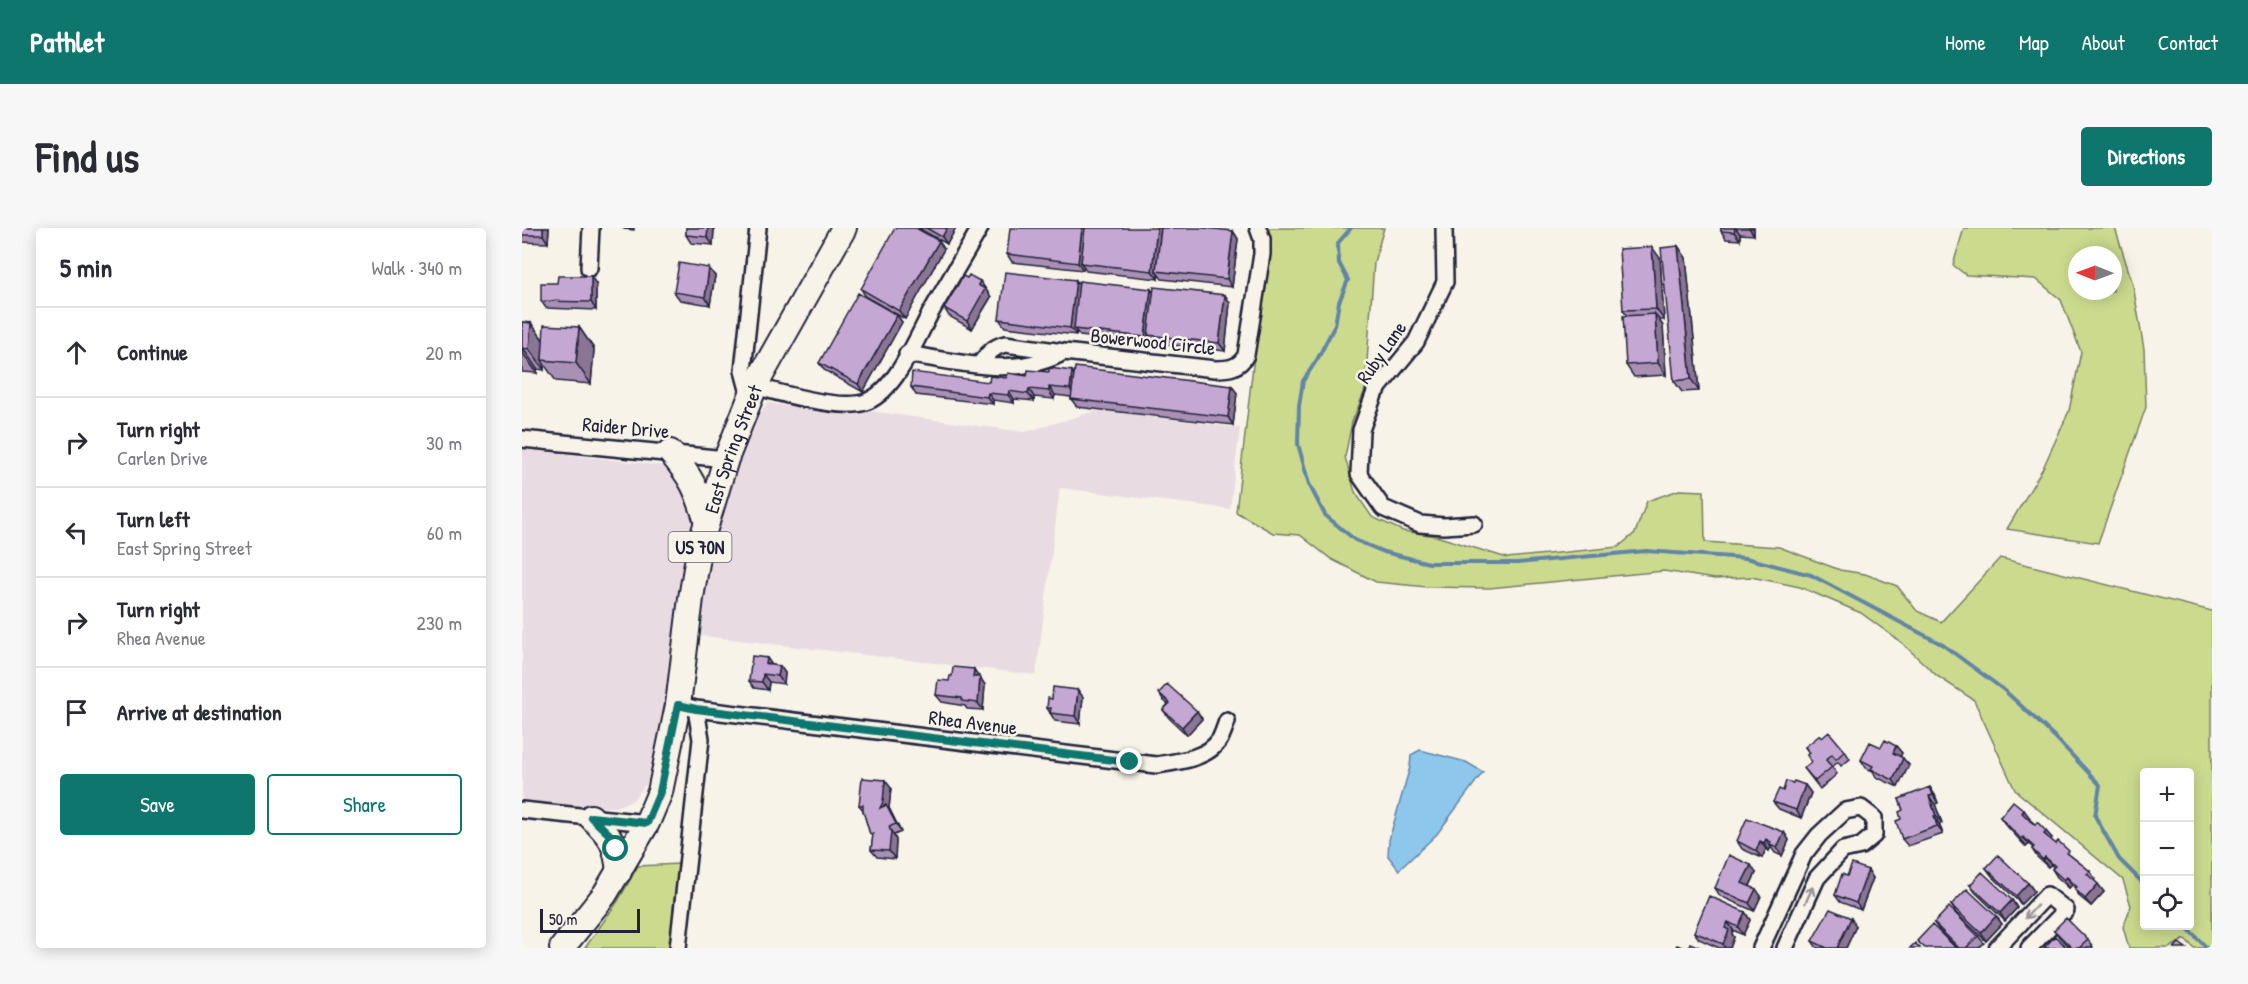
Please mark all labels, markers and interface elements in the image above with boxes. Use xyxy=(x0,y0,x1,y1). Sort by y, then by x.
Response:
text: Pathlet xyxy=(30,23,104,61)
text: Home xyxy=(1945,28,1986,57)
text: Map xyxy=(2019,28,2049,57)
text: About xyxy=(2082,28,2125,57)
text: Contact xyxy=(2158,28,2218,57)
button: Directions xyxy=(2081,127,2212,186)
text: Find us xyxy=(36,128,139,185)
north arrow xyxy=(2068,246,2122,300)
text: 5 min xyxy=(60,250,112,285)
text: Walk · 340 m xyxy=(371,254,462,281)
street label: Ruby Lane xyxy=(1350,315,1412,389)
street label: Bowerwood Circle xyxy=(1089,321,1217,361)
icon: ahead xyxy=(60,336,93,369)
text: Continue xyxy=(117,337,188,367)
text: 20 m xyxy=(425,339,462,366)
street label: East Spring Street xyxy=(697,379,768,516)
street label: Raider Drive xyxy=(581,410,671,444)
text: Turn right xyxy=(117,414,200,444)
icon: right xyxy=(60,426,93,459)
text: 30 m xyxy=(426,429,462,456)
text: Carlen Drive xyxy=(117,444,208,471)
text: Turn left xyxy=(117,504,190,534)
icon: left xyxy=(60,516,93,549)
text: 60 m xyxy=(427,519,462,546)
road number: US 70N xyxy=(668,532,732,562)
text: East Spring Street xyxy=(117,534,252,561)
text: Turn right xyxy=(117,594,200,624)
icon: right xyxy=(60,606,93,639)
text: 230 m xyxy=(417,609,462,636)
text: Rhea Avenue xyxy=(117,624,206,651)
icon: arrive xyxy=(60,696,93,729)
text: Arrive at destination xyxy=(117,697,282,727)
street label: Rhea Avenue xyxy=(927,703,1019,741)
route end xyxy=(1116,748,1142,774)
map controls xyxy=(2140,768,2194,930)
button: + xyxy=(2140,768,2194,822)
button: Save xyxy=(60,774,255,835)
button: Share xyxy=(267,774,462,835)
button: − xyxy=(2140,822,2194,876)
route start xyxy=(602,835,628,861)
button: locate xyxy=(2140,876,2194,930)
one-way arrow xyxy=(1804,886,1816,904)
one-way arrow xyxy=(2024,904,2038,919)
scale bar xyxy=(540,906,640,934)
text: 50 m xyxy=(549,908,578,930)

